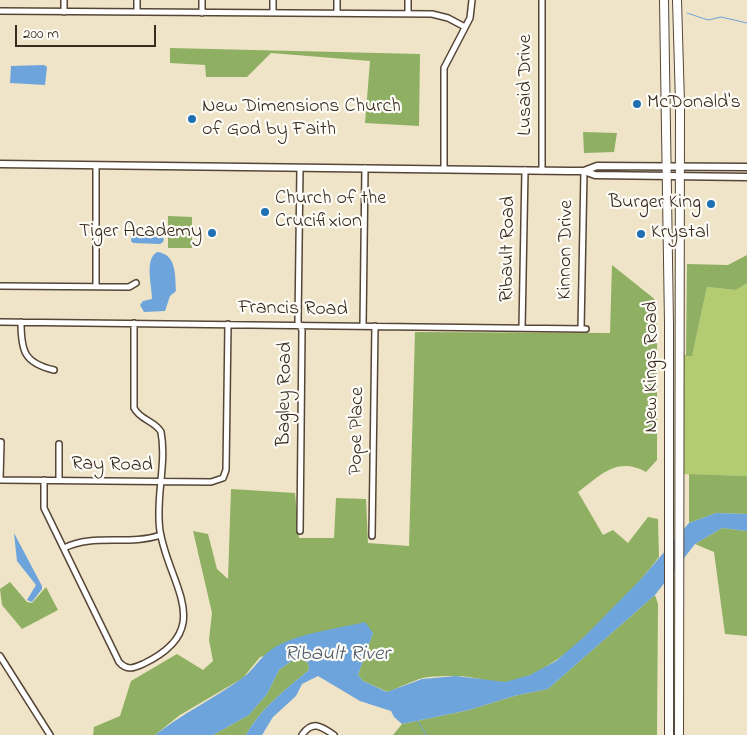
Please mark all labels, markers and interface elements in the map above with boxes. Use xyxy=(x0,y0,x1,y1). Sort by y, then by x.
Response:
scale bar xyxy=(18,15,159,47)
text: 200 m xyxy=(23,23,59,45)
street label: Lusaid Drive xyxy=(515,34,539,136)
place label: McDonald's xyxy=(647,92,741,116)
place label: New Dimensions Church of God by Faith xyxy=(202,96,401,143)
marker: McDonald's xyxy=(631,98,643,110)
marker: New Dimensions Church of God by Faith xyxy=(186,113,198,125)
place label: Church of the Crucifixion xyxy=(275,188,386,235)
place label: Burger King xyxy=(609,192,701,216)
street label: Ribault Road xyxy=(496,196,522,302)
marker: Burger King xyxy=(705,198,717,210)
street label: Kinnon Drive xyxy=(554,200,580,300)
marker: Church of the Crucifixion xyxy=(259,206,271,218)
place label: Tiger Academy xyxy=(79,221,202,245)
place label: Krystal xyxy=(651,222,709,246)
marker: Tiger Academy xyxy=(206,227,218,239)
marker: Krystal xyxy=(635,228,647,240)
street label: Francis Road xyxy=(238,297,348,323)
street label: New Kings Road xyxy=(641,301,665,433)
street label: Bagley Road xyxy=(273,342,299,446)
street label: Pope Place xyxy=(345,387,371,475)
street label: Ray Road xyxy=(71,453,153,479)
water label: Ribault River xyxy=(284,643,390,669)

